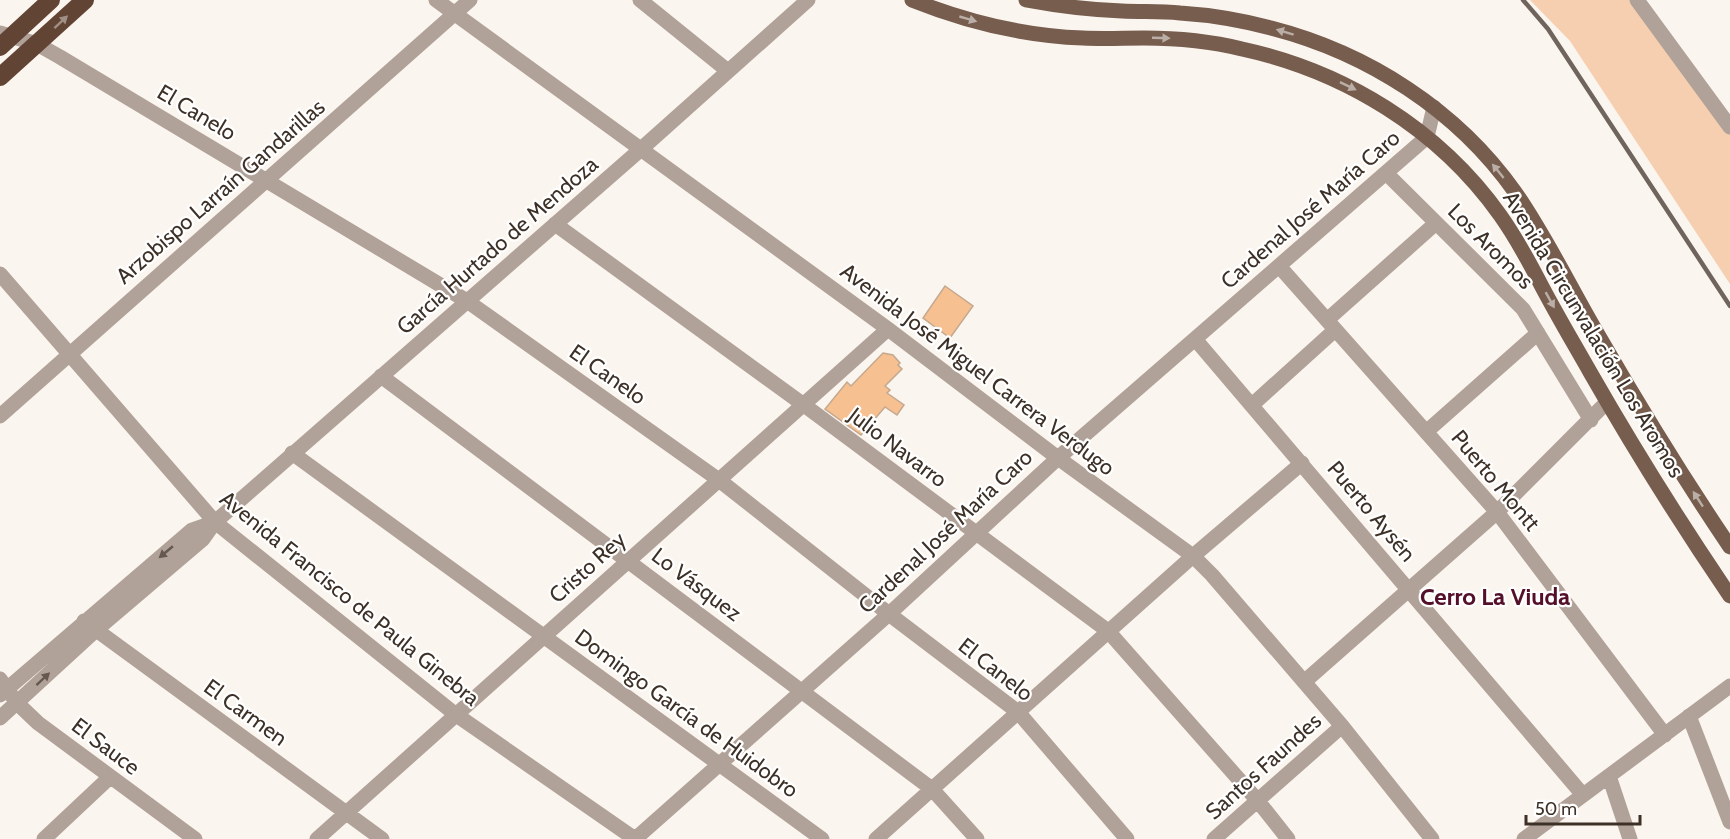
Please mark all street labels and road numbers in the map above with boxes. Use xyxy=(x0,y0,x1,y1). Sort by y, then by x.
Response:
street label: El Canelo xyxy=(152,78,241,146)
street label: Arzobispo Larraín Gandarillas xyxy=(110,93,330,289)
street label: Cardenal José María Caro xyxy=(1215,124,1405,294)
street label: García Hurtado de Mendoza xyxy=(391,150,604,340)
street label: Avenida Circunvalación Los Aromos xyxy=(1497,186,1690,482)
street label: Los Aromos xyxy=(1442,198,1539,295)
street label: Avenida José Miguel Carrera Verdugo xyxy=(835,257,1120,481)
street label: El Canelo xyxy=(564,338,651,410)
street label: Julio Navarro xyxy=(842,401,952,493)
street label: Puerto Montt xyxy=(1446,424,1546,537)
street label: Cardenal José María Caro xyxy=(853,444,1038,619)
street label: Puerto Aysén xyxy=(1322,456,1421,567)
street label: Avenida Francisco de Paula Ginebra xyxy=(214,485,485,712)
street label: Cristo Rey xyxy=(544,526,631,609)
street label: Lo Vásquez xyxy=(646,542,747,627)
street label: Domingo García de Huidobro xyxy=(570,623,804,804)
street label: El Canelo xyxy=(953,632,1038,707)
street label: El Carmen xyxy=(199,673,293,752)
street label: Santos Faundes xyxy=(1200,707,1327,825)
street label: El Sauce xyxy=(66,712,145,781)

